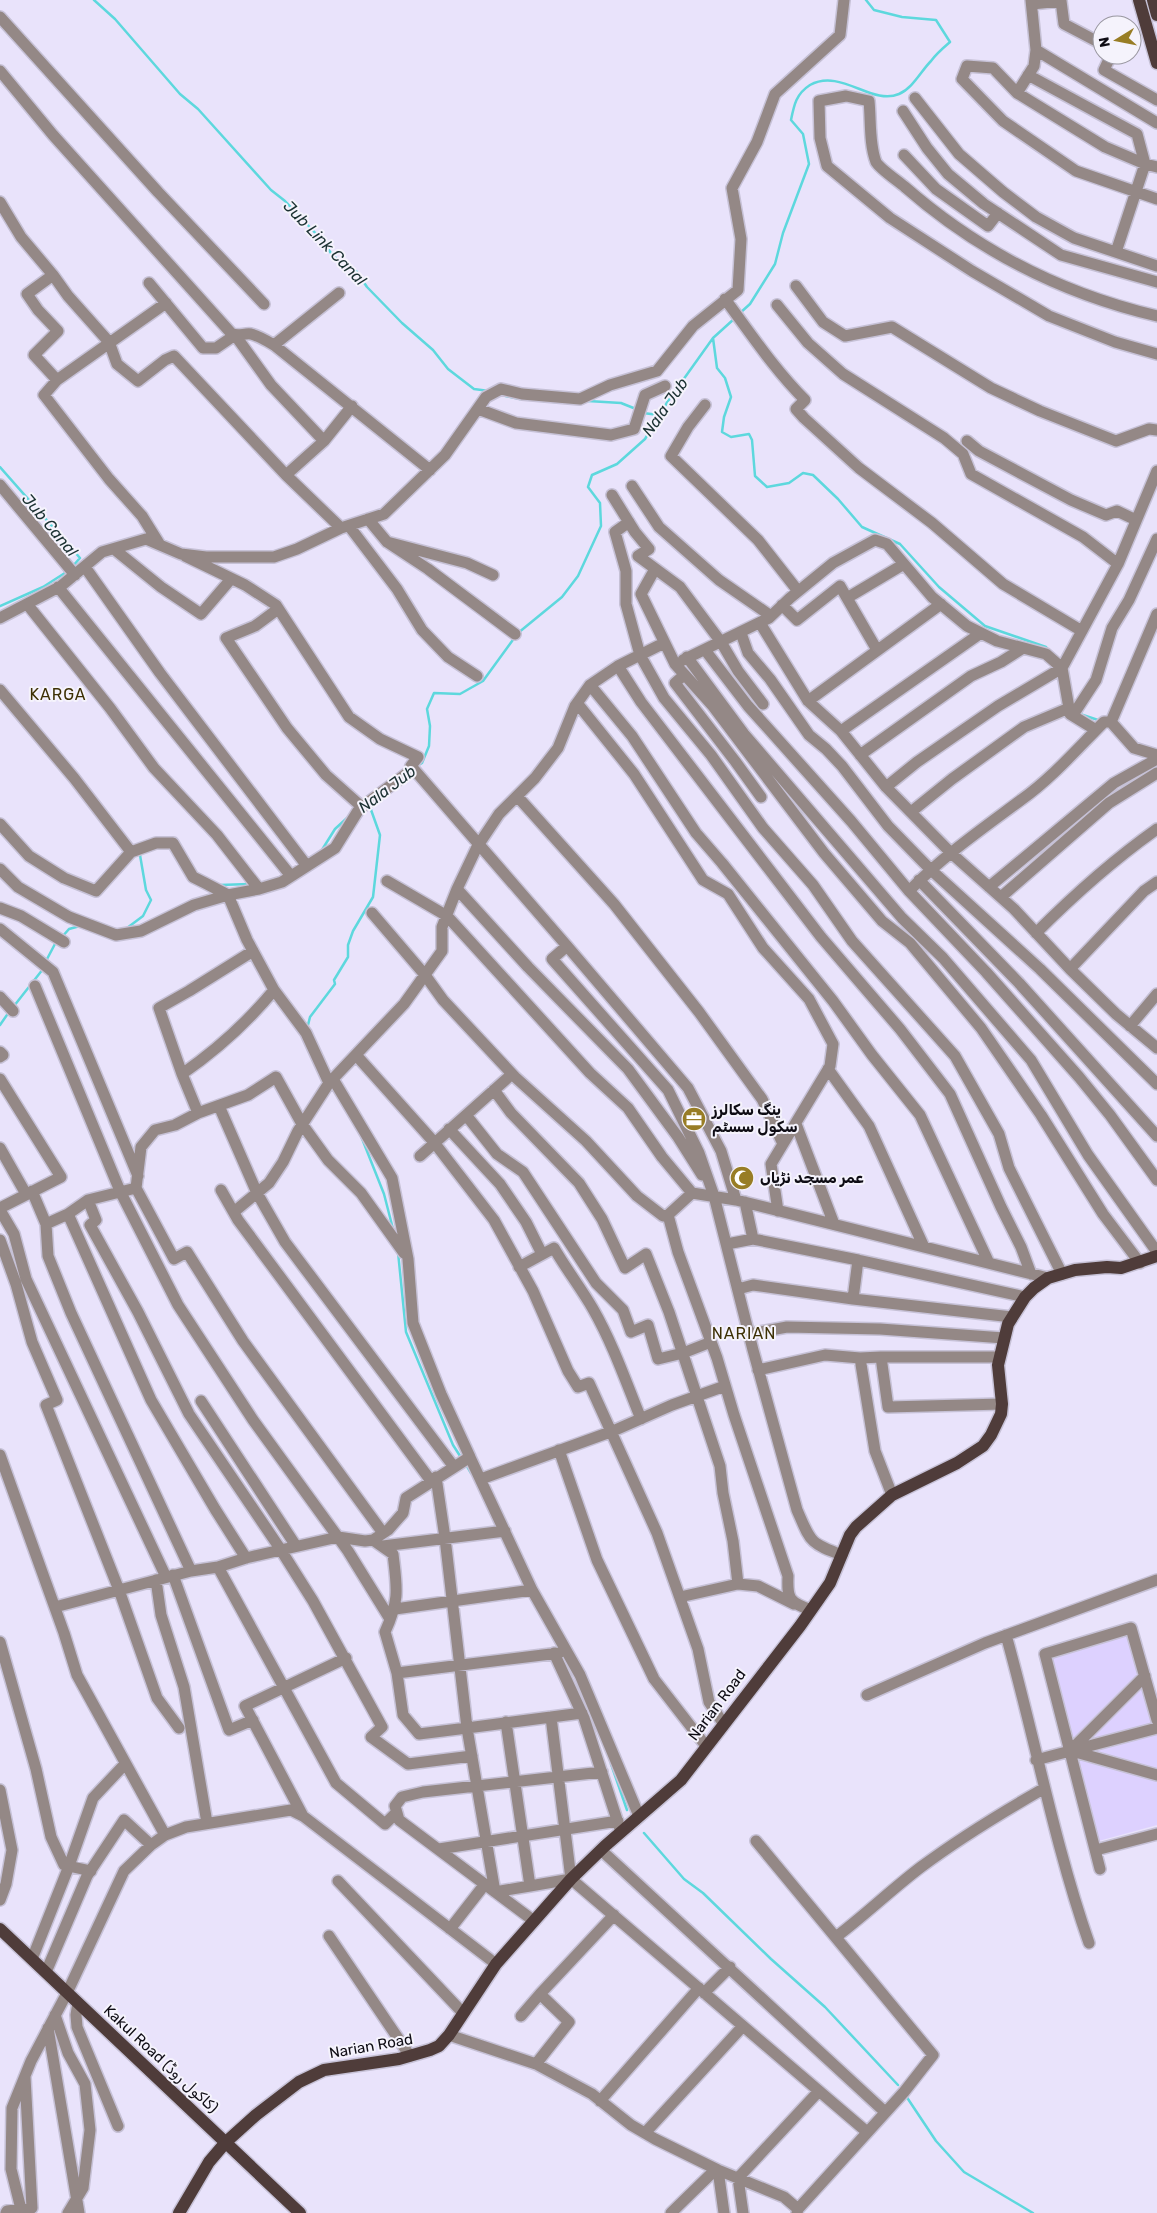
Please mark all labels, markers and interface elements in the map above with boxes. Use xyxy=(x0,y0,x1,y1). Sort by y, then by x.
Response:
north arrow xyxy=(1092,15,1142,65)
text: N xyxy=(1095,36,1114,49)
water label: Jub Link Canal xyxy=(280,197,371,290)
water label: Nala Jub xyxy=(638,374,692,440)
water label: Jub Canal xyxy=(18,490,82,561)
district label: KARGA xyxy=(29,685,87,704)
water label: Nala Jub xyxy=(355,761,419,817)
place label: ینگ سکالرز سکول سسٹم xyxy=(711,1101,798,1137)
office icon: ینگ سکالرز سکول سسٹم xyxy=(681,1106,707,1132)
mosque icon: عمر مسجد نڑیاں xyxy=(729,1165,755,1191)
place label: عمر مسجد نڑیاں xyxy=(760,1169,864,1187)
district label: NARIAN xyxy=(712,1324,776,1343)
street label: Narian Road xyxy=(684,1666,750,1744)
street label: Kakul Road (کاکول روڈ) xyxy=(99,2001,222,2117)
street label: Narian Road xyxy=(328,2030,414,2062)

